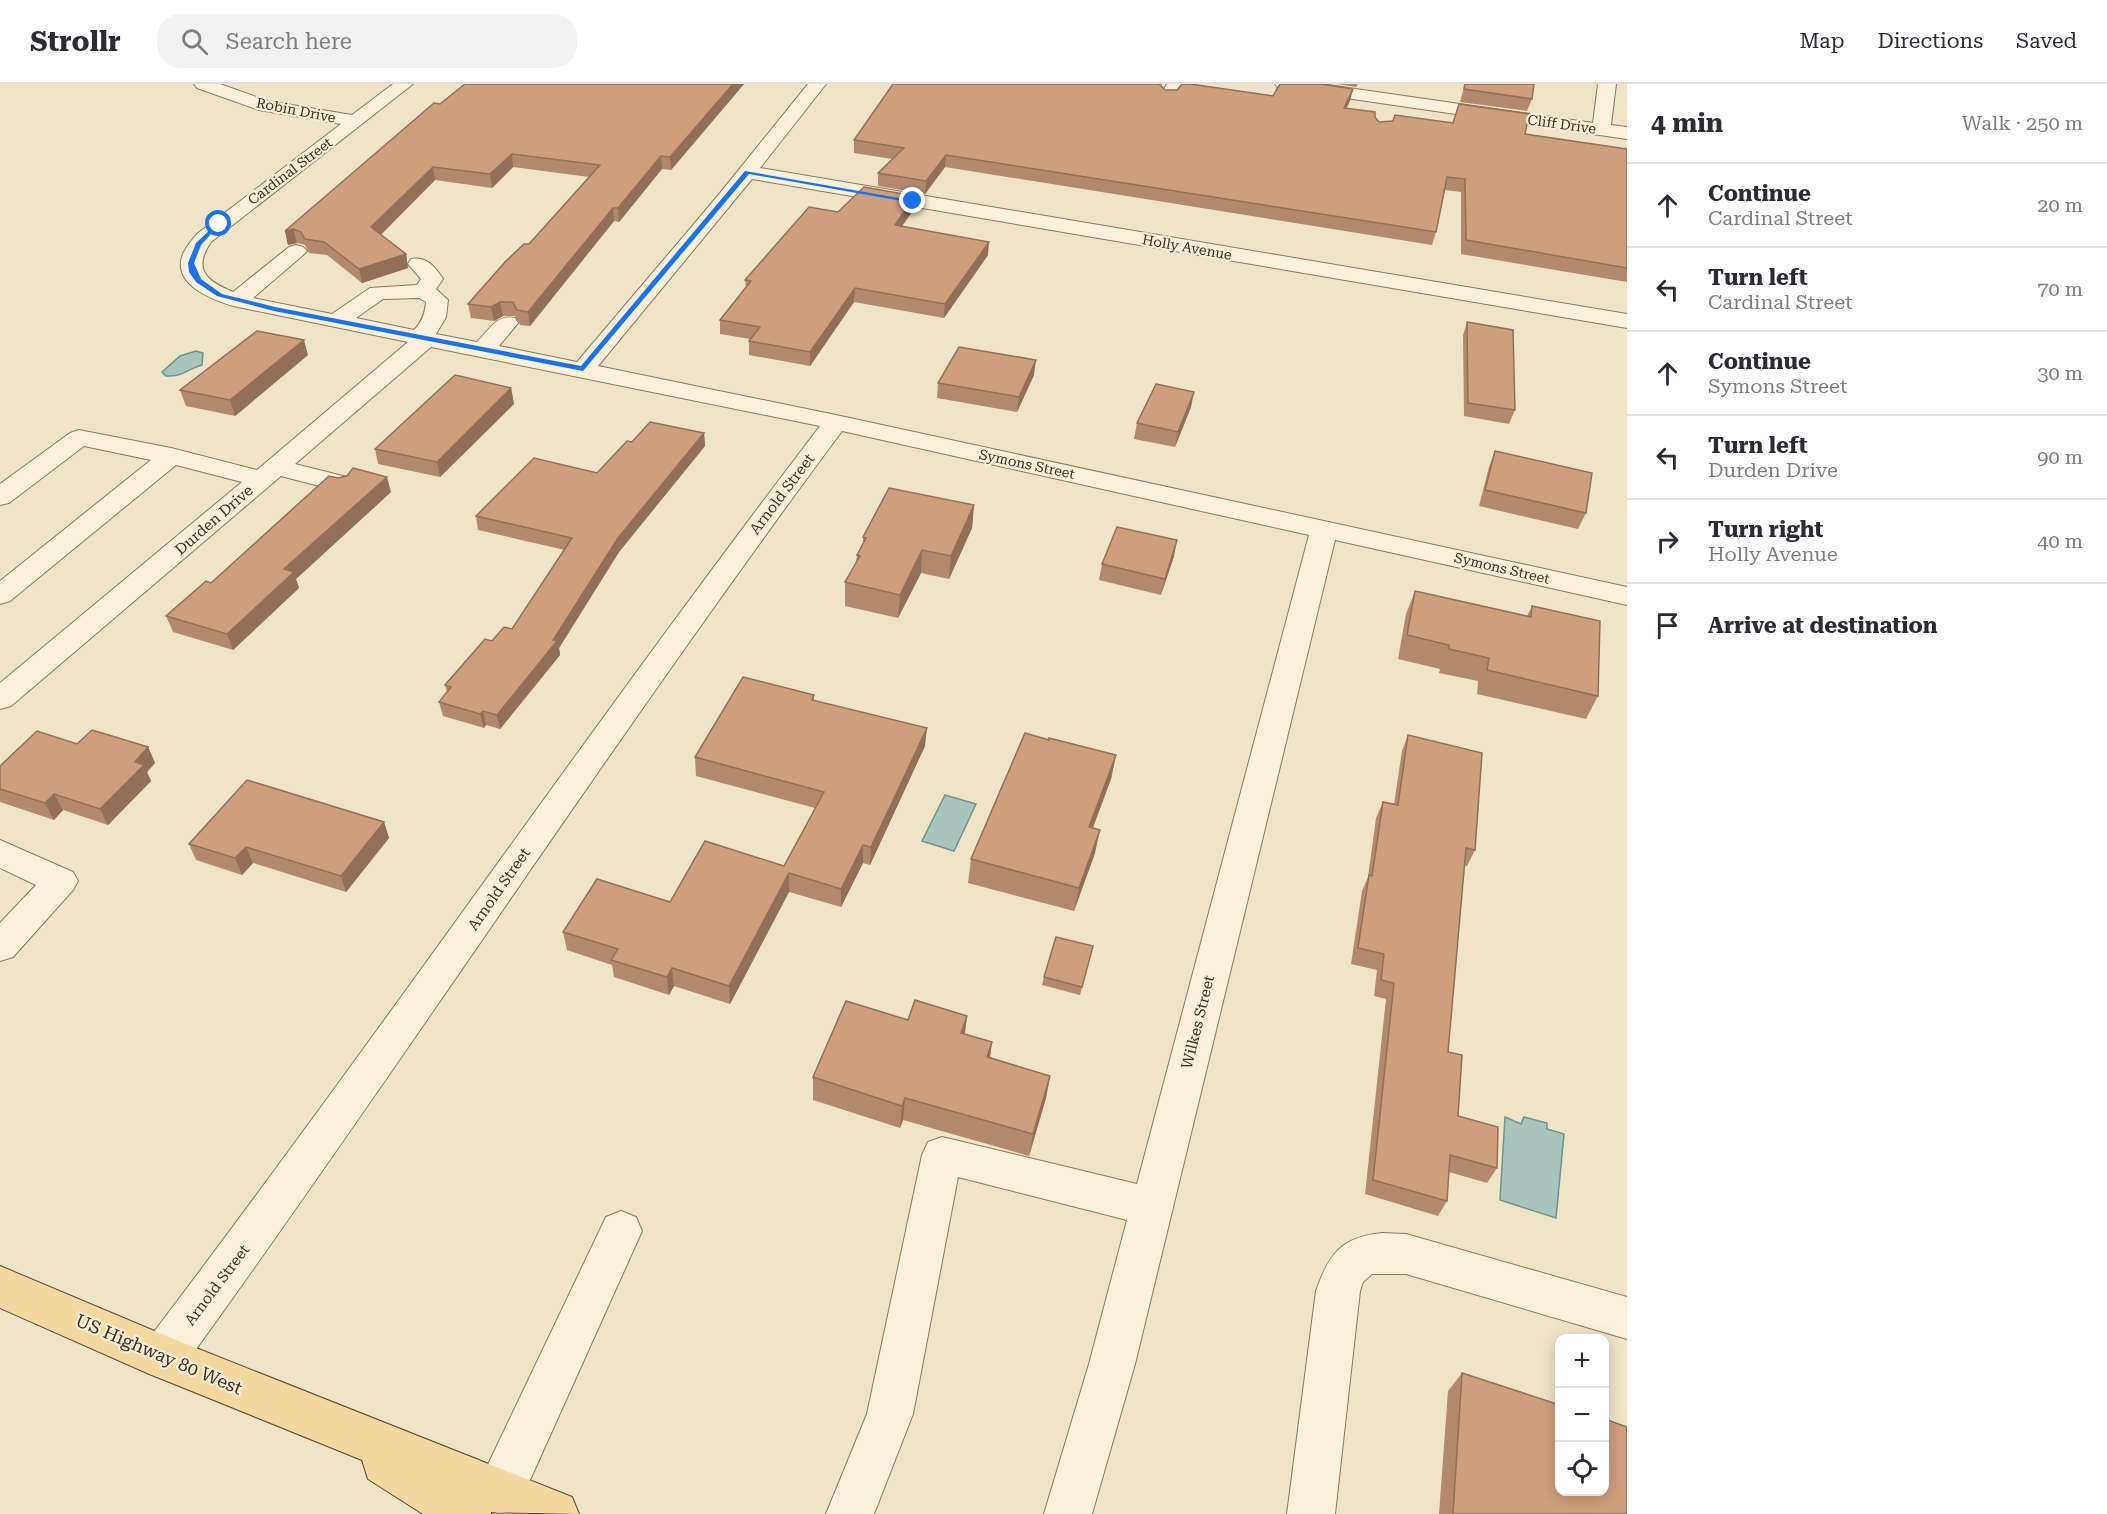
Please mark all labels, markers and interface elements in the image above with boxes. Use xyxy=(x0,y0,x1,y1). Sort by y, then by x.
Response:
search box xyxy=(157,14,577,68)
text: Strollr xyxy=(30,25,121,58)
icon: search xyxy=(178,25,211,58)
text: Search here xyxy=(226,29,352,54)
text: Map xyxy=(1800,29,1844,53)
text: Directions xyxy=(1877,29,1983,53)
text: Saved xyxy=(2016,29,2077,53)
street label: Robin Drive xyxy=(255,94,337,126)
text: 4 min xyxy=(1651,108,1723,138)
street label: Cliff Drive xyxy=(1527,111,1598,137)
text: Walk · 250 m xyxy=(1962,111,2083,135)
street label: Cardinal Street xyxy=(245,134,335,208)
text: Continue xyxy=(1708,181,1811,206)
route end xyxy=(899,187,925,213)
icon: ahead xyxy=(1651,189,1684,222)
text: 20 m xyxy=(2037,193,2083,217)
text: Cardinal Street xyxy=(1708,206,1853,230)
route start xyxy=(205,210,231,236)
street label: Holly Avenue xyxy=(1141,231,1233,263)
text: Turn left xyxy=(1708,265,1808,290)
icon: left xyxy=(1651,273,1684,306)
text: 70 m xyxy=(2037,277,2083,301)
text: Cardinal Street xyxy=(1708,290,1853,314)
text: Continue xyxy=(1708,349,1811,374)
icon: ahead xyxy=(1651,357,1684,390)
text: 30 m xyxy=(2037,361,2083,385)
text: Symons Street xyxy=(1708,374,1847,398)
text: Turn left xyxy=(1708,433,1808,458)
icon: left xyxy=(1651,441,1684,474)
text: 90 m xyxy=(2037,445,2083,469)
street label: Symons Street xyxy=(978,446,1076,482)
street label: Arnold Street xyxy=(746,450,818,538)
text: Durden Drive xyxy=(1708,458,1838,482)
street label: Durden Drive xyxy=(171,481,257,559)
text: Turn right xyxy=(1708,517,1823,542)
icon: right xyxy=(1651,525,1684,558)
text: 40 m xyxy=(2037,529,2083,553)
text: Holly Avenue xyxy=(1708,542,1838,566)
street label: Symons Street xyxy=(1453,549,1551,587)
icon: arrive xyxy=(1651,609,1684,642)
text: Arrive at destination xyxy=(1708,613,1937,638)
street label: Arnold Street xyxy=(464,844,534,934)
street label: Wilkes Street xyxy=(1178,973,1218,1071)
street label: Arnold Street xyxy=(181,1241,253,1329)
street label: US Highway 80 West xyxy=(73,1309,246,1399)
map controls xyxy=(1555,1334,1609,1496)
button: + xyxy=(1555,1334,1609,1388)
button: − xyxy=(1555,1388,1609,1442)
button: locate xyxy=(1555,1442,1609,1496)

